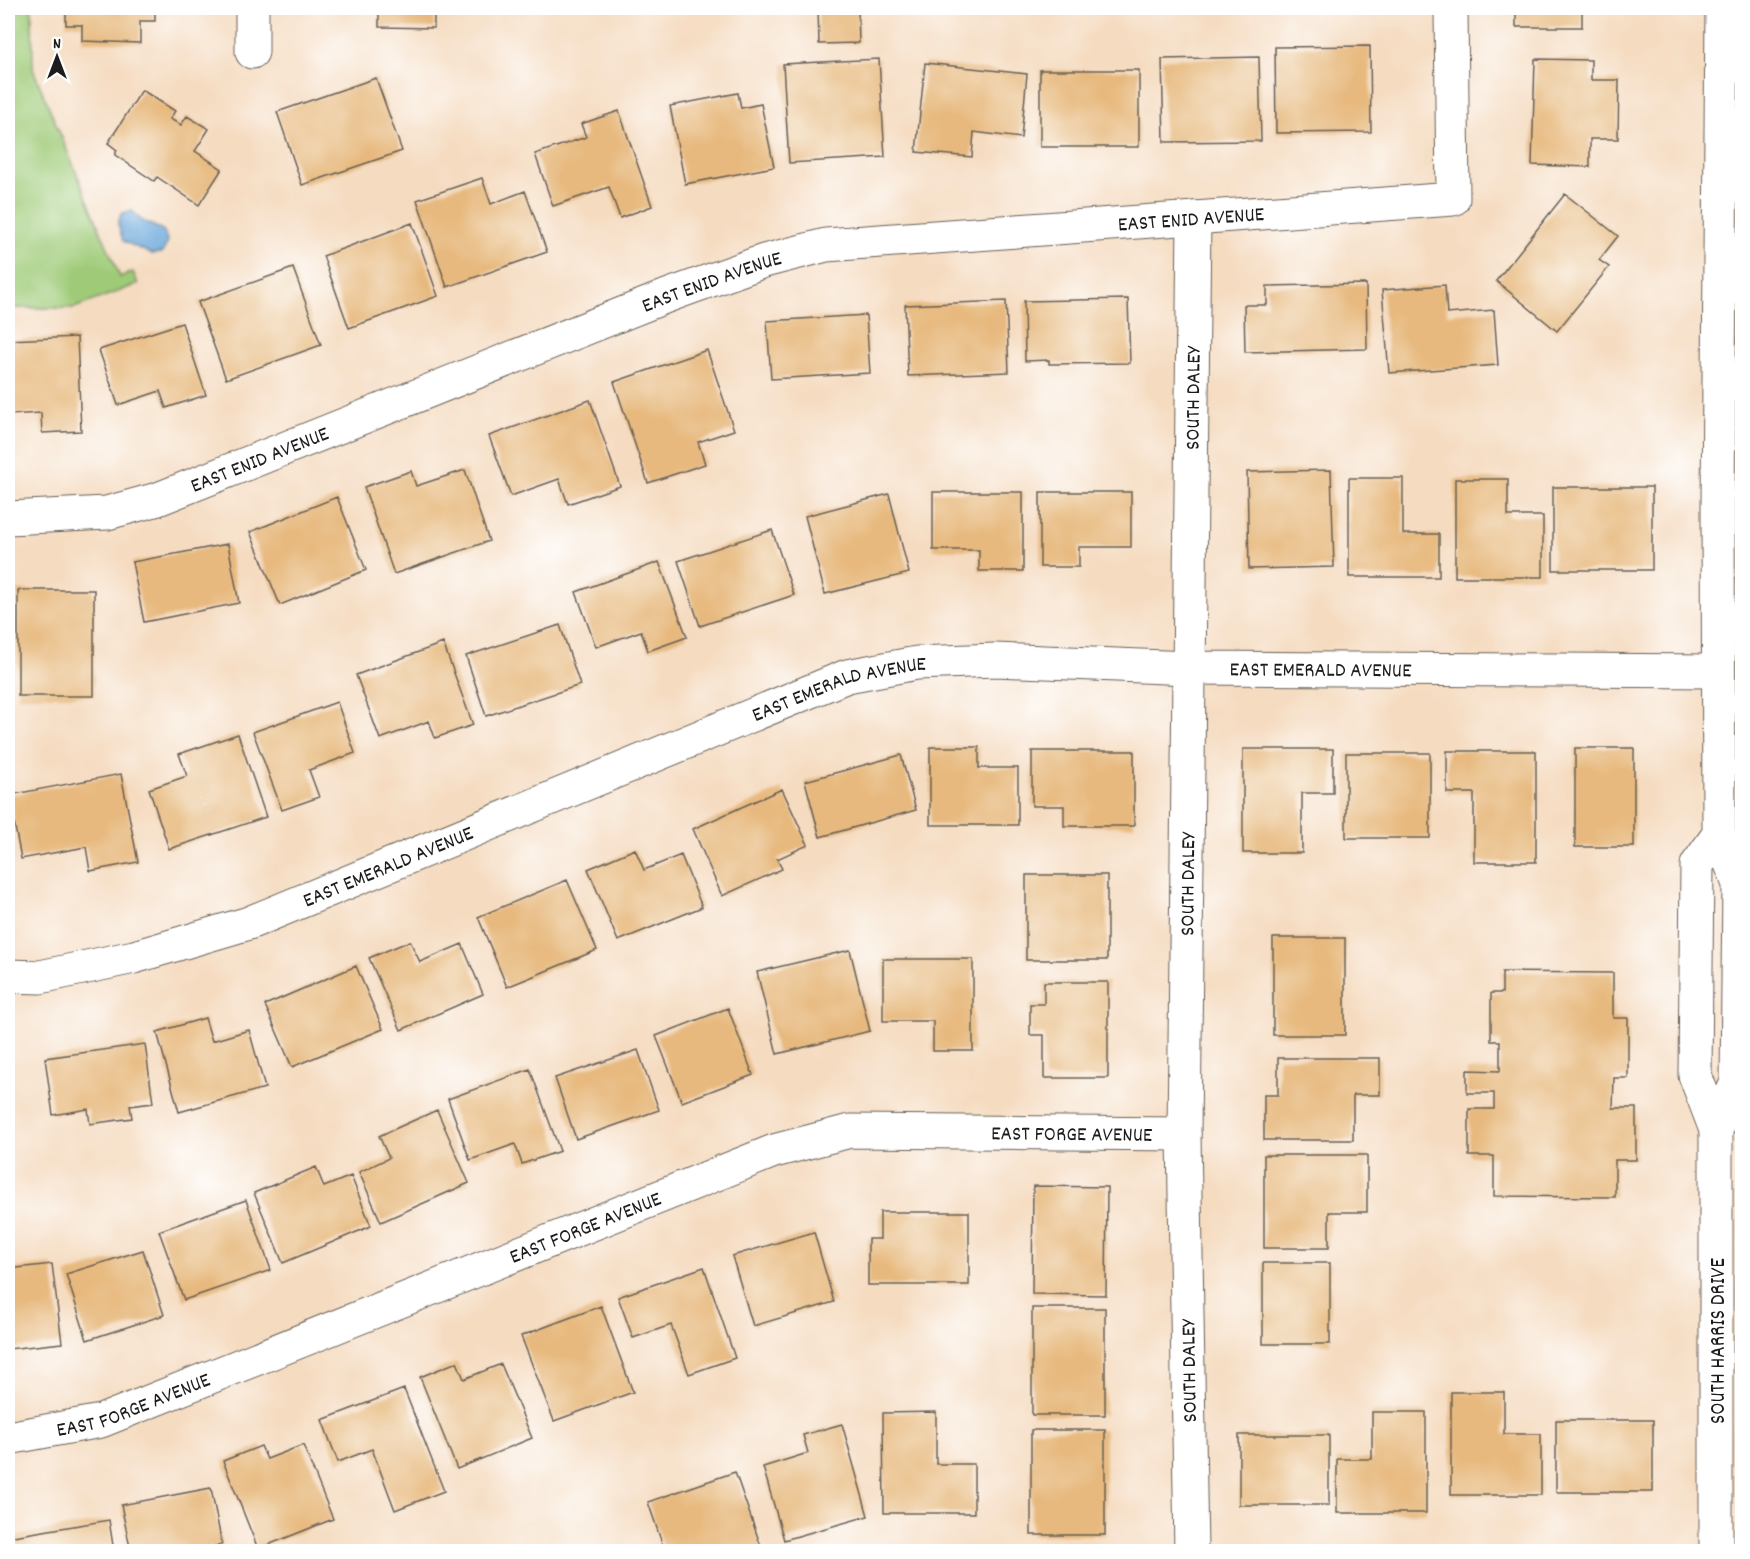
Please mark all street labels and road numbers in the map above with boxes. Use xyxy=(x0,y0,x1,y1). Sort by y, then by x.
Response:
street label: EAST ENID AVENUE xyxy=(1117,201,1266,242)
street label: EAST ENID AVENUE xyxy=(638,245,786,322)
street label: SOUTH DALEY xyxy=(1179,345,1211,450)
street label: EAST ENID AVENUE xyxy=(187,420,334,503)
street label: EAST EMERALD AVENUE xyxy=(748,651,927,732)
street label: EAST EMERALD AVENUE xyxy=(1229,656,1412,687)
street label: EAST EMERALD AVENUE xyxy=(299,820,479,917)
street label: SOUTH DALEY xyxy=(1174,831,1205,936)
street label: EAST FORGE AVENUE xyxy=(991,1120,1153,1152)
street label: EAST FORGE AVENUE xyxy=(506,1186,667,1274)
street label: SOUTH HARRIS DRIVE xyxy=(1705,1258,1735,1424)
street label: SOUTH DALEY xyxy=(1175,1318,1207,1423)
street label: EAST FORGE AVENUE xyxy=(54,1366,216,1447)

